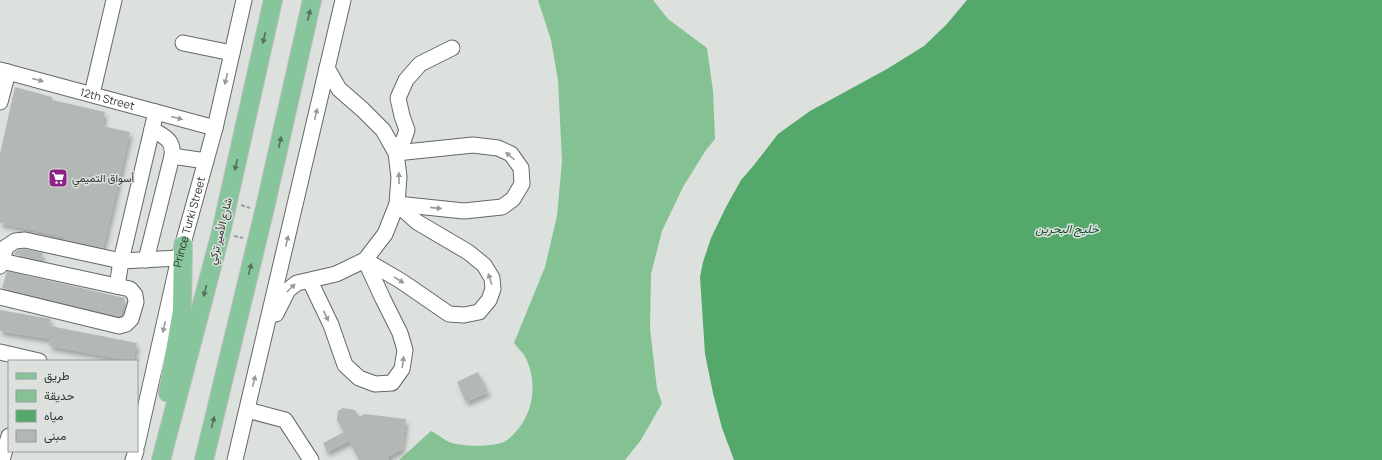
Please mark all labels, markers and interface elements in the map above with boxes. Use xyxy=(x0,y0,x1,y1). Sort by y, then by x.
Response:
one-way arrow xyxy=(306,9,312,21)
one-way arrow xyxy=(261,32,267,44)
one-way arrow xyxy=(223,73,229,85)
one-way arrow xyxy=(32,77,44,83)
street label: 12th Street xyxy=(78,84,136,113)
one-way arrow xyxy=(314,108,320,121)
one-way arrow xyxy=(170,115,183,121)
one-way arrow xyxy=(277,136,283,148)
one-way arrow xyxy=(505,151,515,160)
one-way arrow xyxy=(232,159,238,171)
supermarket icon: أسواق التميمي xyxy=(47,167,69,189)
place label: أسواق التميمي xyxy=(72,170,134,188)
one-way arrow xyxy=(395,172,402,184)
street label: Prince Turki Street xyxy=(169,175,208,269)
street label: شارع الأمير تركي xyxy=(204,196,238,267)
one-way arrow xyxy=(430,205,442,211)
water label: خليج البحرين xyxy=(1035,220,1100,238)
one-way arrow xyxy=(284,235,290,247)
one-way arrow xyxy=(248,262,254,275)
one-way arrow xyxy=(487,272,493,284)
one-way arrow xyxy=(393,276,405,283)
one-way arrow xyxy=(286,284,296,293)
one-way arrow xyxy=(202,285,208,297)
one-way arrow xyxy=(323,310,329,322)
one-way arrow xyxy=(160,321,166,333)
one-way arrow xyxy=(400,356,406,368)
legend xyxy=(8,360,138,452)
text: طريق xyxy=(44,367,70,384)
one-way arrow xyxy=(251,375,257,387)
text: حديقة xyxy=(44,387,74,404)
text: مياه xyxy=(44,407,63,424)
one-way arrow xyxy=(210,416,216,428)
text: مبنى xyxy=(44,427,66,444)

